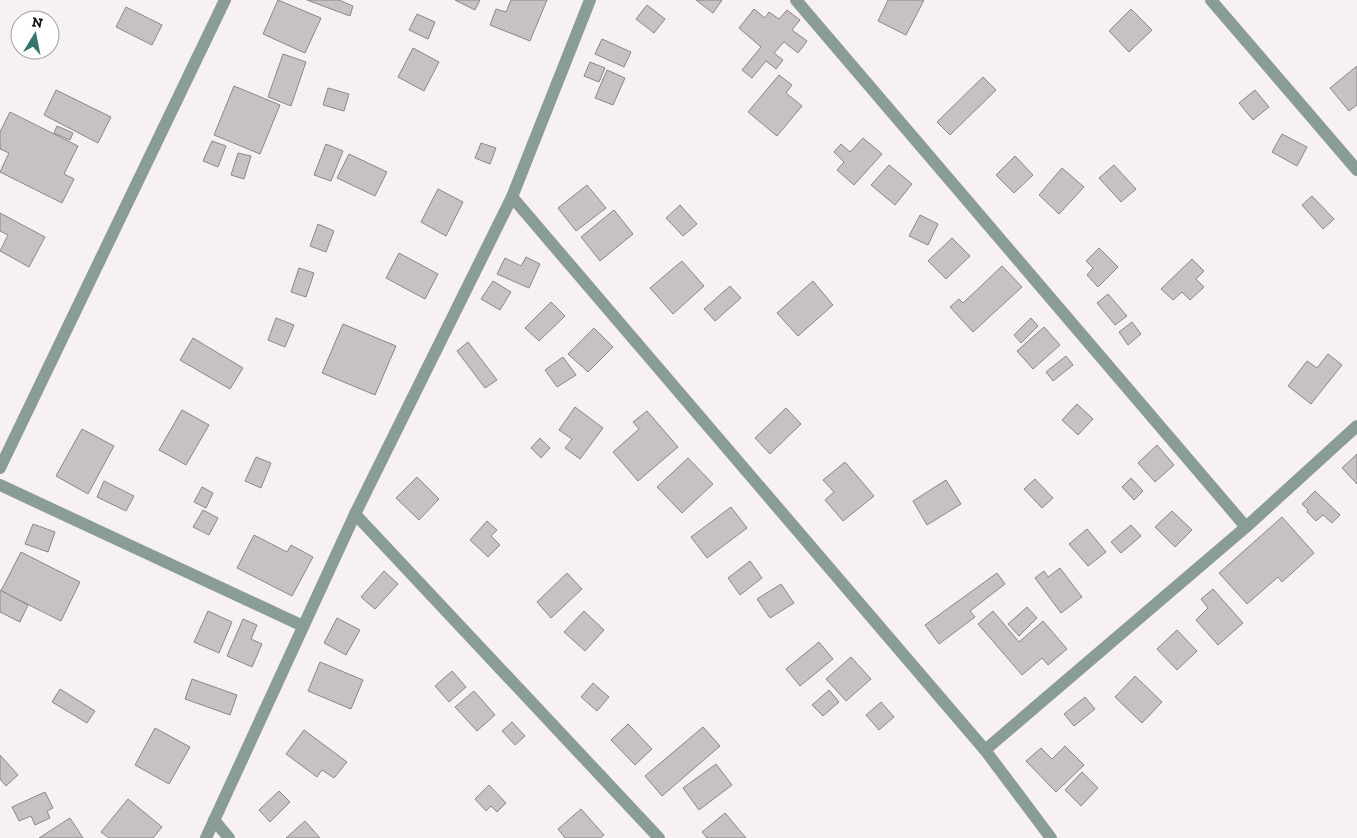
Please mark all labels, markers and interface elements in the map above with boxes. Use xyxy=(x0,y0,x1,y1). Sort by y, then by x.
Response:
north arrow xyxy=(10,10,60,60)
text: N xyxy=(30,13,44,32)

